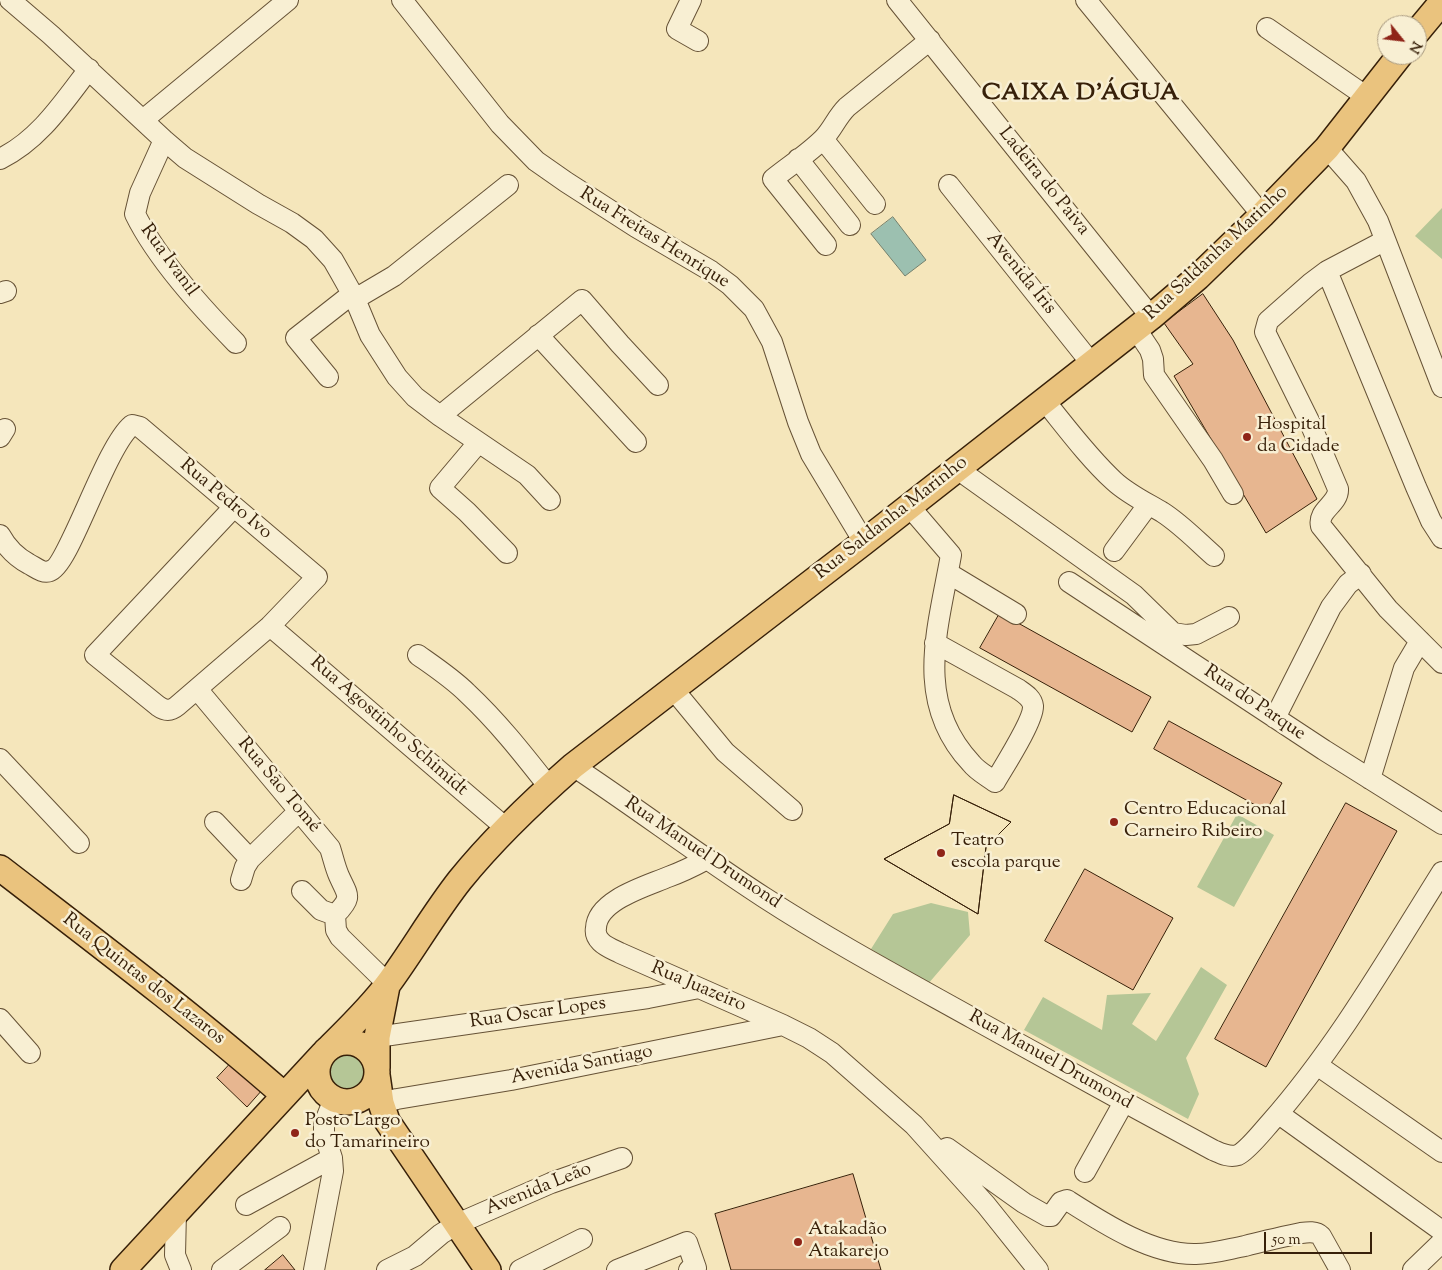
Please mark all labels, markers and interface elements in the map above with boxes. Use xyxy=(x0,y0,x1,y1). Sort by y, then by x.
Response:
north arrow xyxy=(1377,15,1427,65)
text: N xyxy=(1403,37,1426,57)
district label: CAIXA D'ÁGUA xyxy=(980,81,1182,109)
street label: Ladeira do Paiva xyxy=(992,123,1094,241)
street label: Rua Saldanha Marinho xyxy=(1141,182,1293,326)
street label: Rua Freitas Henrique xyxy=(575,184,733,294)
street label: Rua Ivanil xyxy=(134,220,202,302)
street label: Avenida Íris xyxy=(980,228,1060,320)
place label: Hospital da Cidade xyxy=(1257,415,1340,459)
marker: Hospital da Cidade xyxy=(1241,431,1253,443)
street label: Rua Saldanha Marinho xyxy=(811,452,973,586)
street label: Rua Pedro Ivo xyxy=(174,455,276,545)
street label: Rua Agostinho Schimidt xyxy=(304,652,472,802)
street label: Rua do Parque xyxy=(1199,662,1309,746)
street label: Rua Sāo Tomé xyxy=(231,734,325,838)
street label: Rua Manuel Drumond xyxy=(619,793,785,915)
place label: Centro Educacional Carneiro Ribeiro xyxy=(1124,800,1286,844)
marker: Centro Educacional Carneiro Ribeiro xyxy=(1108,816,1120,828)
place label: Teatro escola parque xyxy=(951,831,1061,875)
marker: Teatro escola parque xyxy=(935,847,947,859)
street label: Rua Quintas dos Lazaros xyxy=(57,909,229,1051)
street label: Rua Juazeiro xyxy=(647,958,749,1018)
street label: Rua Oscar Lopes xyxy=(468,993,608,1035)
street label: Rua Manuel Drumond xyxy=(964,1006,1136,1116)
street label: Avenida Santiago xyxy=(509,1041,655,1091)
place label: Posto Largo do Tamarineiro xyxy=(305,1111,430,1155)
marker: Posto Largo do Tamarineiro xyxy=(289,1127,301,1139)
street label: Avenida Leão xyxy=(483,1158,595,1222)
place label: Atakadão Atakarejo xyxy=(808,1220,889,1264)
scale bar xyxy=(1267,1222,1374,1254)
text: 50 m xyxy=(1272,1230,1301,1251)
marker: Atakadão Atakarejo xyxy=(792,1236,804,1248)

